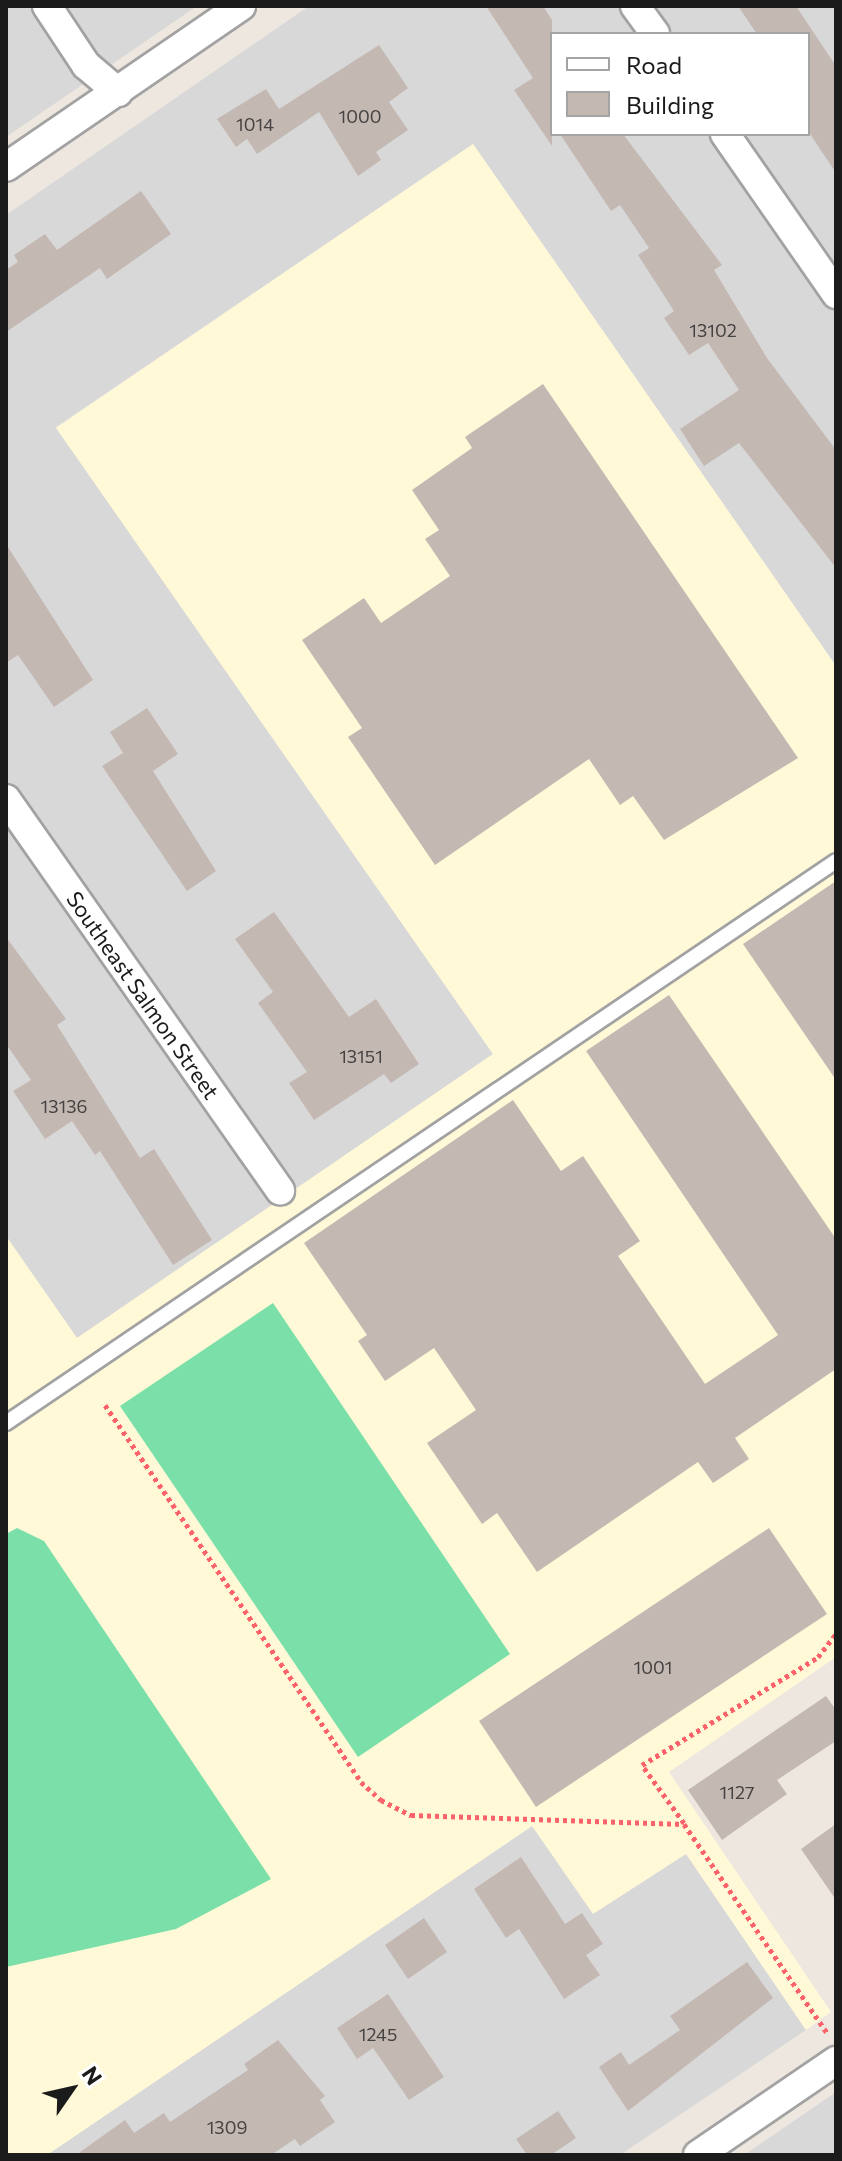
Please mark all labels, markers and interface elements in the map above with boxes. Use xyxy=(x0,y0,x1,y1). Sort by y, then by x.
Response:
legend xyxy=(550,32,810,136)
text: Road xyxy=(626,50,682,79)
text: Building xyxy=(626,90,714,119)
house number: 1000 xyxy=(339,105,381,127)
house number: 1014 xyxy=(236,113,274,135)
house number: 13102 xyxy=(689,319,737,341)
street label: Southeast Salmon Street xyxy=(61,886,225,1104)
house number: 13151 xyxy=(339,1045,383,1067)
house number: 13136 xyxy=(41,1095,87,1117)
house number: 1001 xyxy=(634,1656,672,1678)
house number: 1127 xyxy=(720,1781,754,1803)
house number: 1245 xyxy=(359,2023,397,2045)
north arrow xyxy=(32,2049,112,2129)
text: N xyxy=(77,2061,108,2090)
house number: 1309 xyxy=(207,2116,247,2138)

